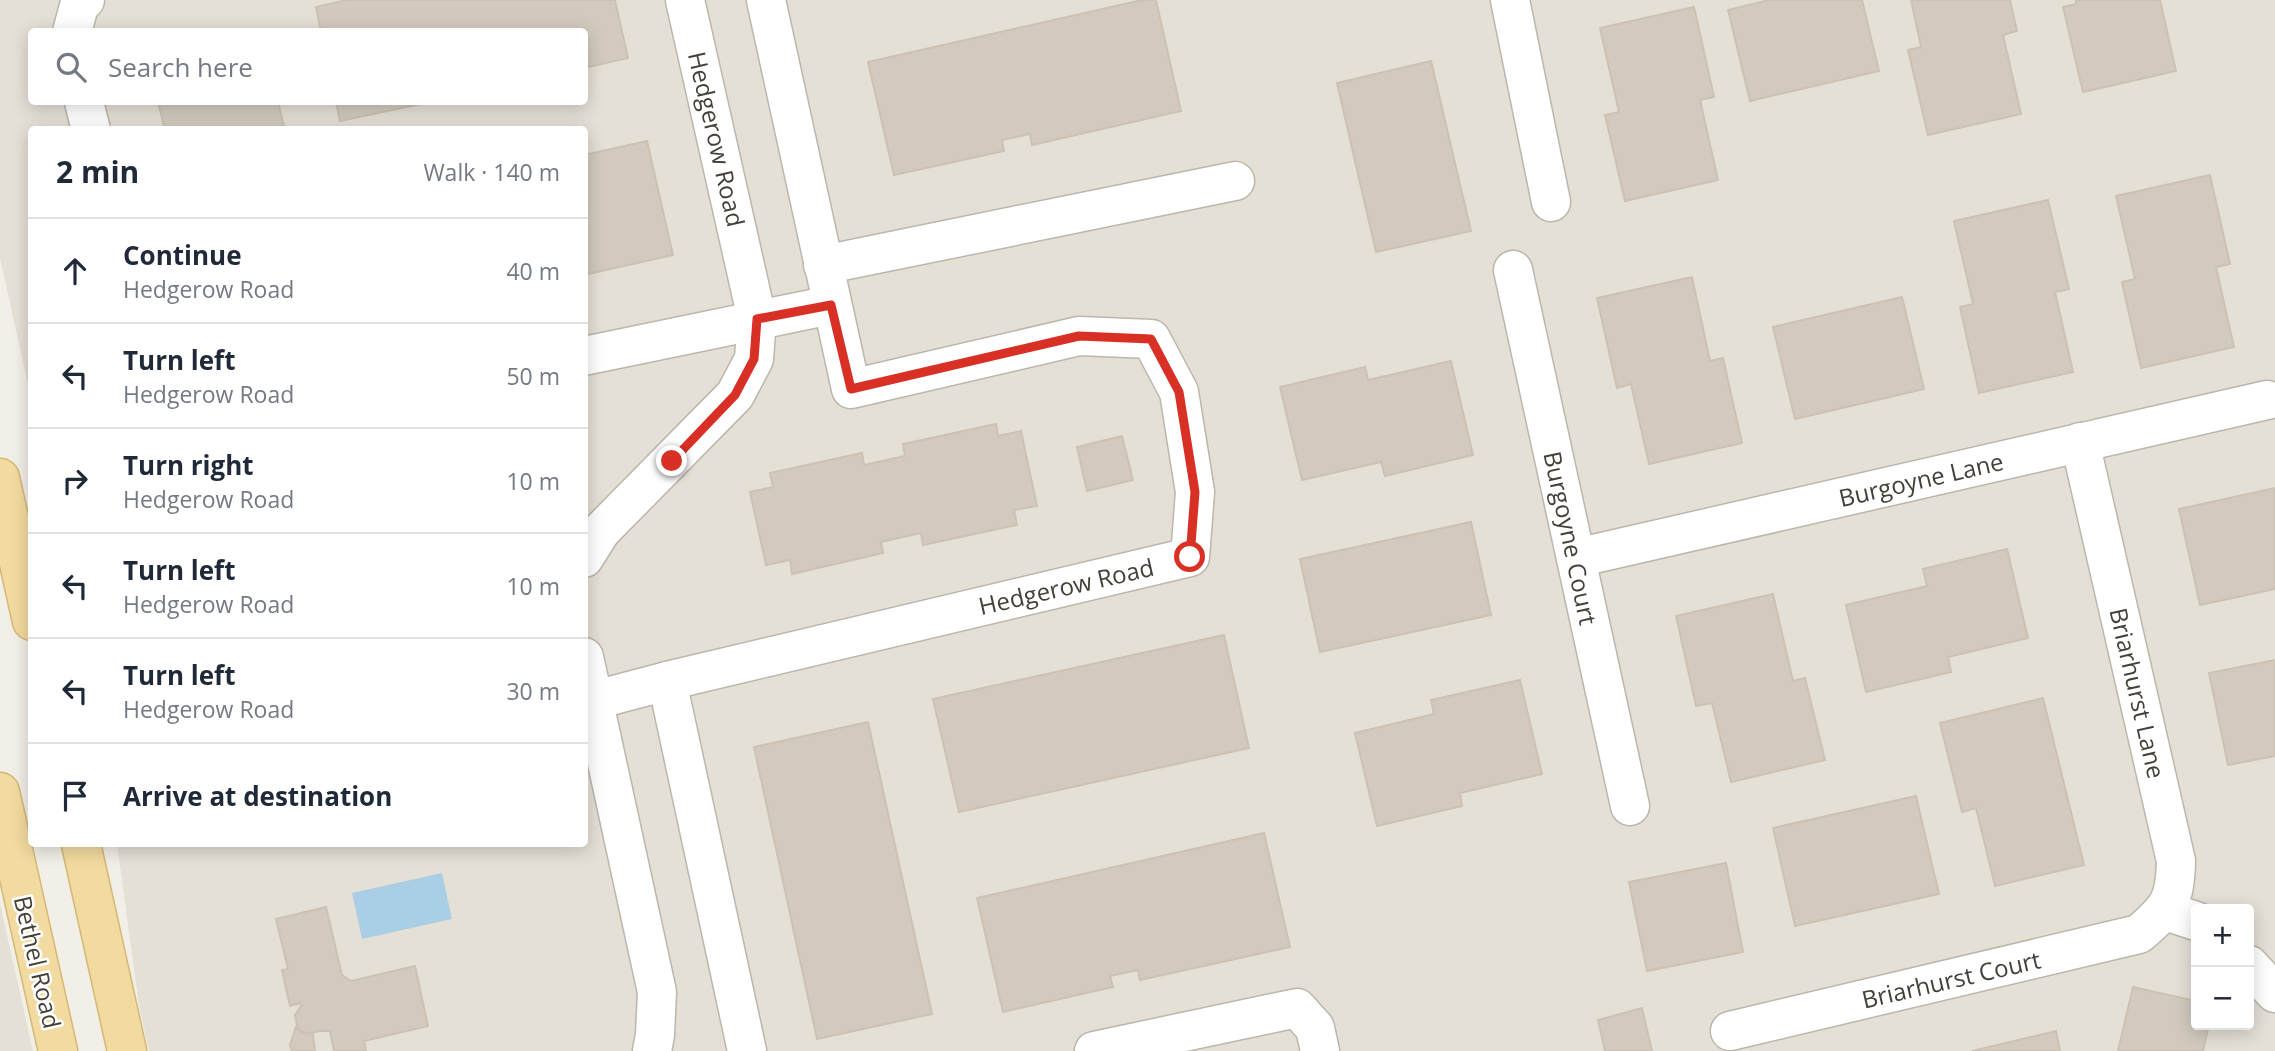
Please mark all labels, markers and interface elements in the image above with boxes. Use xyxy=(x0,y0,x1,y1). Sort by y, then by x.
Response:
search box xyxy=(28,28,588,105)
icon: search xyxy=(52,48,90,86)
street label: Hedgerow Road xyxy=(681,48,753,230)
text: Search here xyxy=(108,49,253,85)
text: 2 min xyxy=(56,151,139,192)
text: Walk · 140 m xyxy=(423,156,560,188)
text: Continue xyxy=(123,237,242,273)
icon: ahead xyxy=(56,252,94,290)
text: 40 m xyxy=(506,255,560,287)
text: Hedgerow Road xyxy=(123,273,294,305)
text: Turn left xyxy=(123,342,235,378)
icon: left xyxy=(56,357,94,395)
text: 50 m xyxy=(506,360,560,392)
text: Hedgerow Road xyxy=(123,378,294,410)
street label: Burgoyne Lane xyxy=(1835,444,2007,514)
route end xyxy=(656,445,687,476)
text: Turn right xyxy=(123,447,254,483)
street label: Burgoyne Court xyxy=(1537,448,1605,628)
icon: right xyxy=(56,462,94,500)
text: 10 m xyxy=(506,465,560,497)
text: Hedgerow Road xyxy=(123,483,294,515)
route start xyxy=(1174,541,1205,572)
street label: Hedgerow Road xyxy=(975,550,1157,622)
text: Turn left xyxy=(123,552,235,588)
icon: left xyxy=(56,567,94,605)
text: 10 m xyxy=(506,570,560,602)
text: Hedgerow Road xyxy=(123,588,294,620)
street label: Briarhurst Lane xyxy=(2102,604,2174,782)
text: Turn left xyxy=(123,657,235,693)
icon: left xyxy=(56,672,94,710)
text: 30 m xyxy=(506,675,560,707)
text: Hedgerow Road xyxy=(123,693,294,725)
icon: arrive xyxy=(56,777,94,815)
text: Arrive at destination xyxy=(123,778,392,814)
street label: Bethel Road xyxy=(7,892,69,1032)
map controls xyxy=(2191,904,2254,1030)
button: + xyxy=(2191,904,2254,967)
street label: Briarhurst Court xyxy=(1858,942,2044,1016)
button: − xyxy=(2191,967,2254,1030)

